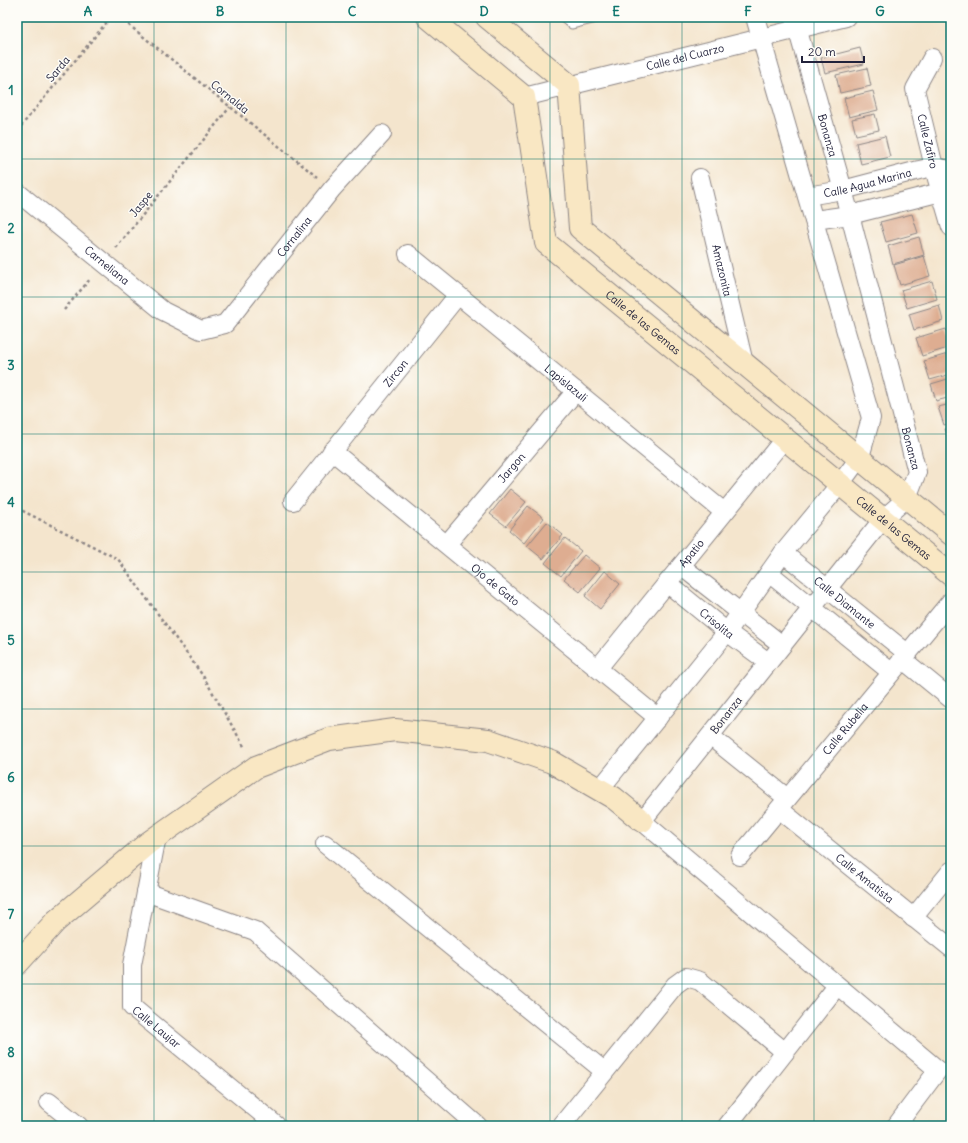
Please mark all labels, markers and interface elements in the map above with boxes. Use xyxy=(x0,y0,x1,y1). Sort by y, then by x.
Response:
text: A xyxy=(84,3,93,20)
text: B xyxy=(216,3,225,20)
text: C xyxy=(348,3,357,20)
text: D xyxy=(479,3,489,20)
text: E xyxy=(612,3,620,20)
text: F xyxy=(744,3,752,20)
text: G xyxy=(875,3,885,20)
scale bar xyxy=(802,38,864,64)
street label: Calle del Cuarzo xyxy=(645,41,726,73)
text: 20 m xyxy=(808,44,836,59)
street label: Sarda xyxy=(43,53,73,85)
street label: Cornalda xyxy=(208,77,252,117)
text: 1 xyxy=(8,82,14,99)
street label: Bonanza xyxy=(815,112,840,158)
street label: Calle Zafiro xyxy=(914,112,941,170)
street label: Calle Agua Marina xyxy=(823,165,913,200)
street label: Jaspe xyxy=(126,188,156,220)
street label: Cornalina xyxy=(274,213,315,260)
text: 2 xyxy=(7,220,15,237)
street label: Carneliana xyxy=(82,243,132,288)
street label: Amazonita xyxy=(709,243,735,298)
street label: Calle de las Gemas xyxy=(603,288,683,357)
street label: Zircon xyxy=(380,356,411,390)
text: 3 xyxy=(7,357,15,374)
street label: Lapislazuli xyxy=(542,361,590,405)
street label: Bonanza xyxy=(899,425,923,471)
street label: Jargon xyxy=(495,450,528,485)
street label: Calle de las Gemas xyxy=(853,493,934,563)
text: 4 xyxy=(7,494,15,511)
street label: Apatio xyxy=(676,536,707,570)
street label: Ojo de Gato xyxy=(468,561,522,609)
street label: Calle Diamante xyxy=(811,574,878,632)
street label: Crisolita xyxy=(697,605,737,642)
text: 5 xyxy=(7,632,15,649)
street label: Bonanza xyxy=(707,693,745,737)
street label: Calle Rubelia xyxy=(820,700,871,758)
text: 6 xyxy=(7,769,15,786)
street label: Calle Amatista xyxy=(832,850,897,906)
text: 7 xyxy=(8,906,15,923)
street label: Calle Laujar xyxy=(129,1003,184,1051)
text: 8 xyxy=(7,1044,15,1061)

